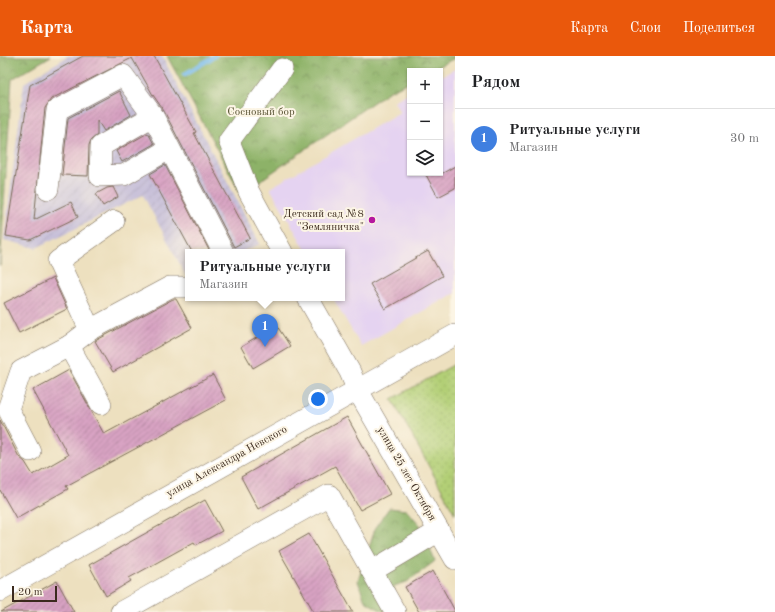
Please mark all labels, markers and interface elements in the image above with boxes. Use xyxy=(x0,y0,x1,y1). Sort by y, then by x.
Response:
text: Карта xyxy=(20,19,73,38)
text: Карта xyxy=(570,21,608,35)
text: Слои xyxy=(630,21,661,35)
text: Поделиться xyxy=(683,21,755,35)
map controls xyxy=(407,68,443,176)
button: + xyxy=(407,68,443,104)
text: Рядом xyxy=(471,74,520,91)
button: − xyxy=(407,104,443,140)
park label: Сосновый бор xyxy=(227,107,295,118)
text: Ритуальные услуги xyxy=(509,123,641,138)
text: 1 xyxy=(480,132,488,145)
text: 30 m xyxy=(730,132,759,145)
button: layers xyxy=(407,140,443,176)
text: Магазин xyxy=(509,141,558,154)
place label: Детский сад №8 "Земляничка" xyxy=(284,209,364,233)
marker: Детский сад №8 "Земляничка" xyxy=(367,215,377,225)
popup xyxy=(185,249,345,301)
text: Ритуальные услуги xyxy=(199,260,331,275)
text: Магазин xyxy=(199,278,248,291)
pin: 1 xyxy=(252,314,278,347)
your location xyxy=(308,389,328,409)
street label: улица Александра Невского xyxy=(165,424,289,500)
street label: улица 25 лет Октября xyxy=(374,425,438,523)
scale bar xyxy=(12,584,57,603)
text: 20 m xyxy=(18,587,43,598)

